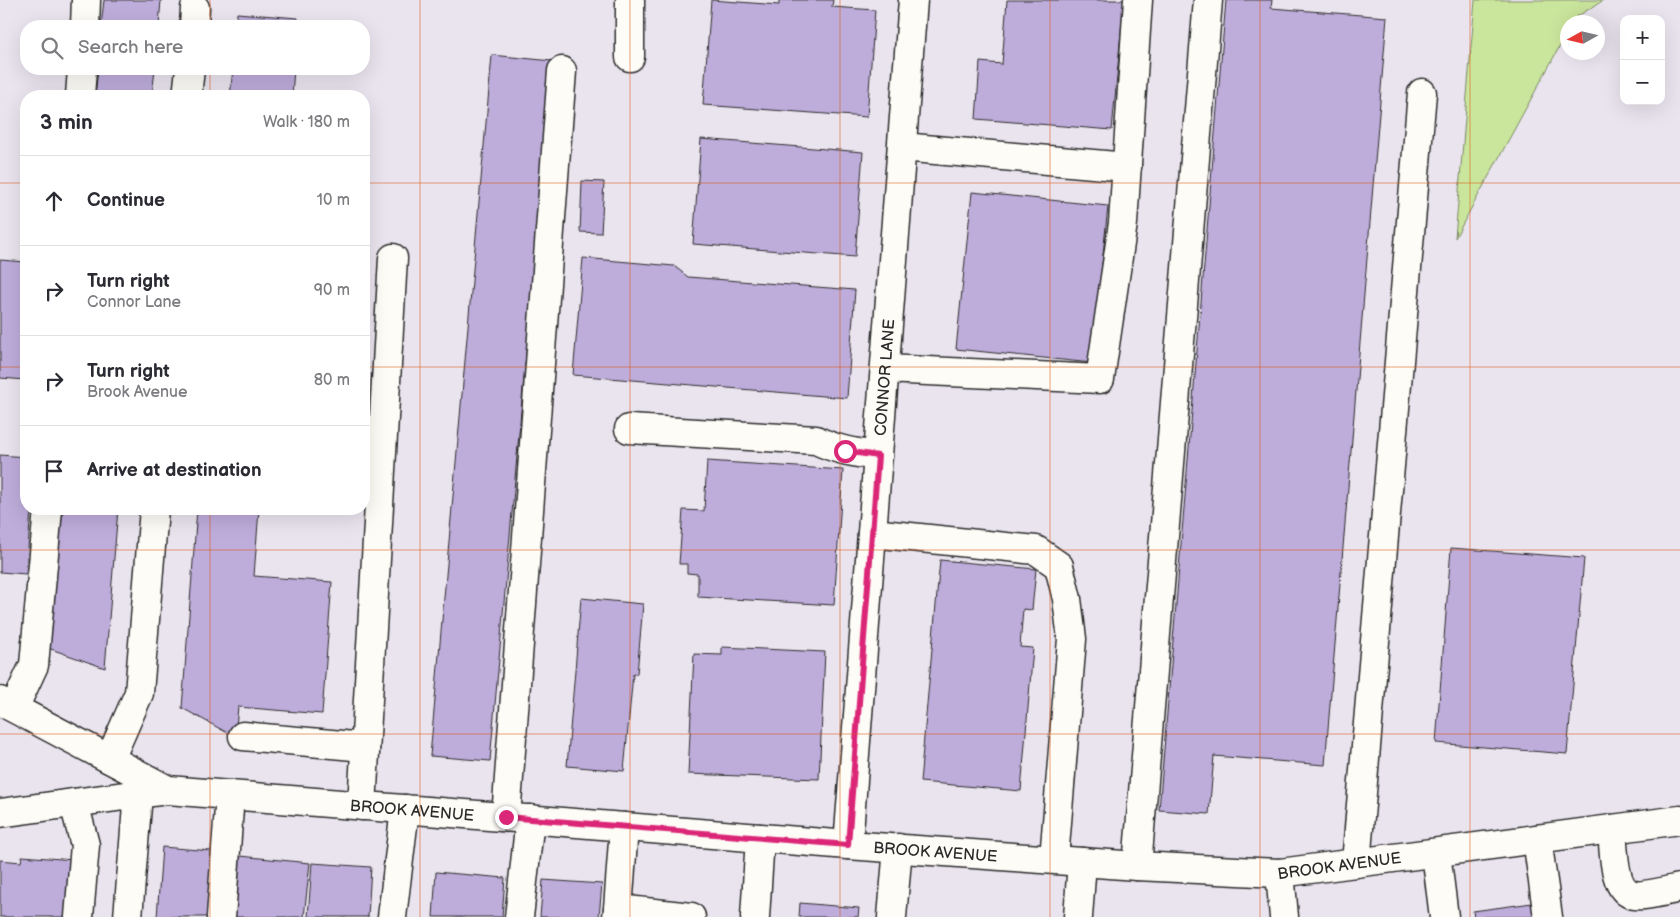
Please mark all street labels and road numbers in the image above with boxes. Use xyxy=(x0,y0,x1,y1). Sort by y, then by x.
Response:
street label: CONNOR LANE xyxy=(872,318,899,437)
street label: BROOK AVENUE xyxy=(349,797,475,826)
street label: BROOK AVENUE xyxy=(873,839,998,867)
street label: BROOK AVENUE xyxy=(1276,849,1402,884)

